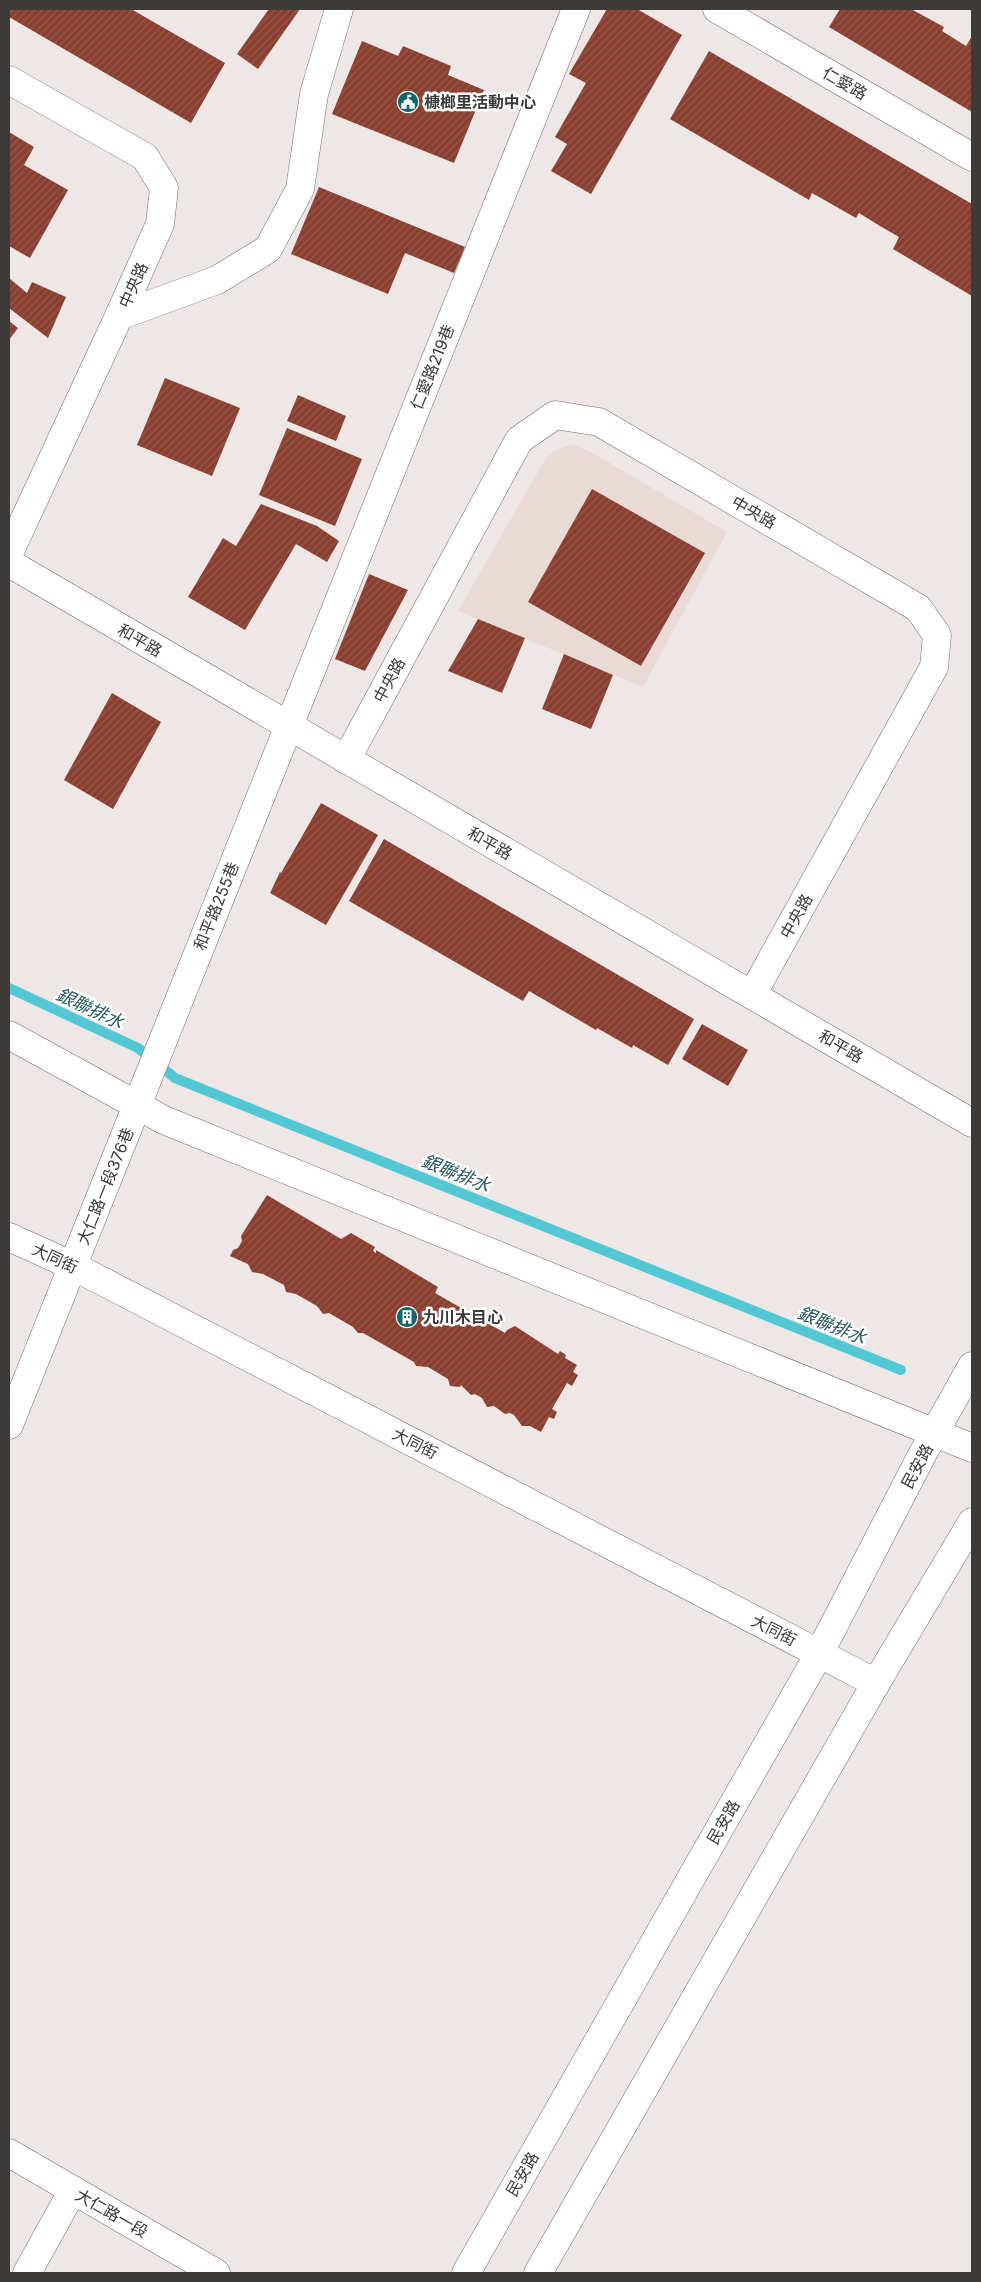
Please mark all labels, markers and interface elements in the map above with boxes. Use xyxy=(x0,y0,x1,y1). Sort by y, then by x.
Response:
street label: 仁愛路 xyxy=(819,62,871,104)
public building icon: 槺榔里活動中心 xyxy=(396,90,420,114)
place label: 槺榔里活動中心 xyxy=(424,92,536,112)
street label: 中央路 xyxy=(114,259,152,311)
street label: 仁愛路219巷 xyxy=(406,321,458,413)
street label: 中央路 xyxy=(728,491,780,533)
street label: 和平路 xyxy=(114,619,166,661)
street label: 中央路 xyxy=(369,654,409,706)
street label: 和平路 xyxy=(464,822,516,864)
street label: 和平路255巷 xyxy=(189,859,243,953)
street label: 中央路 xyxy=(776,890,816,942)
water label: 銀聯排水 xyxy=(53,983,128,1033)
street label: 和平路 xyxy=(815,1025,867,1067)
street label: 大仁路一段376巷 xyxy=(72,1124,138,1248)
water label: 銀聯排水 xyxy=(419,1150,494,1197)
street label: 大同街 xyxy=(29,1239,81,1277)
water label: 銀聯排水 xyxy=(795,1302,870,1349)
building icon: 九川木目心 xyxy=(395,1305,419,1329)
place label: 九川木目心 xyxy=(423,1307,503,1327)
street label: 大同街 xyxy=(389,1423,441,1463)
street label: 民安路 xyxy=(897,1440,937,1492)
street label: 大同街 xyxy=(748,1610,800,1650)
street label: 民安路 xyxy=(702,1796,744,1848)
street label: 民安路 xyxy=(501,2148,543,2200)
street label: 大仁路一段 xyxy=(72,2184,152,2242)

